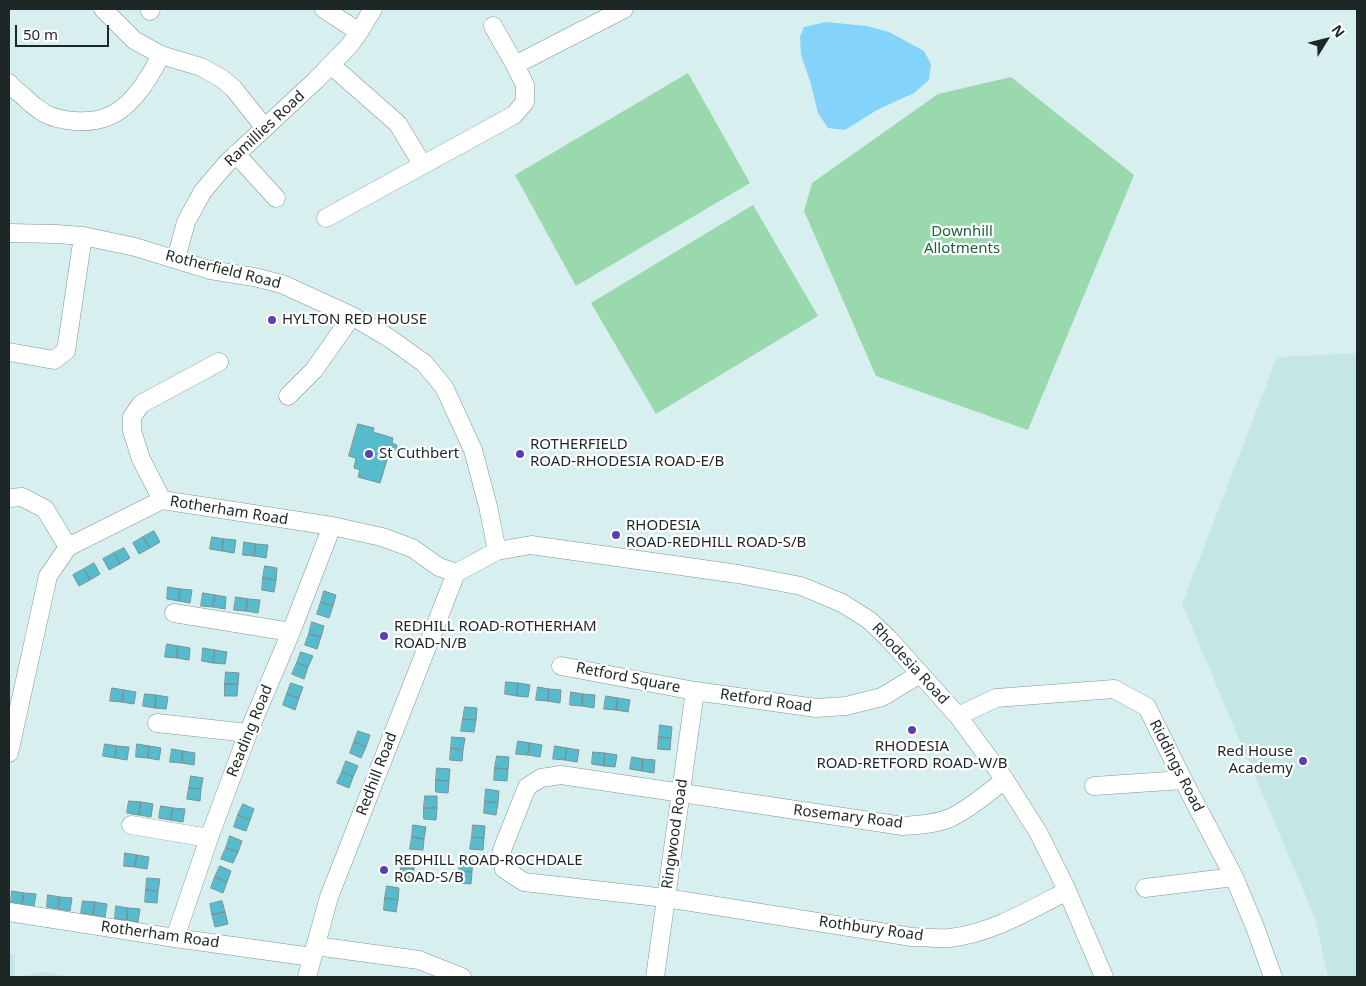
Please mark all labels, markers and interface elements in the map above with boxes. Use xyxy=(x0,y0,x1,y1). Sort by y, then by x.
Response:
scale bar xyxy=(18,15,111,47)
north arrow xyxy=(1301,15,1351,65)
text: N xyxy=(1328,21,1350,41)
text: 50 m xyxy=(23,24,58,44)
street label: Ramillies Road xyxy=(221,87,309,171)
park label: Downhill Allotments xyxy=(924,223,1000,258)
street label: Rotherfield Road xyxy=(163,247,283,293)
place label: HYLTON RED HOUSE xyxy=(282,311,427,329)
marker: HYLTON RED HOUSE xyxy=(266,314,278,326)
place label: ROTHERFIELD ROAD-RHODESIA ROAD-E/B xyxy=(530,436,724,471)
place label: St Cuthbert xyxy=(379,445,459,463)
marker: St Cuthbert xyxy=(363,448,375,460)
marker: ROTHERFIELD ROAD-RHODESIA ROAD-E/B xyxy=(514,448,526,460)
street label: Rotherham Road xyxy=(169,493,289,529)
place label: RHODESIA ROAD-REDHILL ROAD-S/B xyxy=(626,517,806,552)
marker: RHODESIA ROAD-REDHILL ROAD-S/B xyxy=(610,529,622,541)
place label: REDHILL ROAD-ROTHERHAM ROAD-N/B xyxy=(394,618,597,653)
street label: Rhodesia Road xyxy=(868,620,952,708)
marker: REDHILL ROAD-ROTHERHAM ROAD-N/B xyxy=(378,630,390,642)
street label: Retford Square xyxy=(574,659,682,697)
street label: Reading Road xyxy=(223,682,277,780)
street label: Retford Road xyxy=(719,686,813,716)
street label: Riddings Road xyxy=(1145,717,1207,815)
marker: RHODESIA ROAD-RETFORD ROAD-W/B xyxy=(906,724,918,736)
street label: Redhill Road xyxy=(353,730,401,818)
place label: RHODESIA ROAD-RETFORD ROAD-W/B xyxy=(816,738,1008,773)
place label: Red House Academy xyxy=(1217,743,1293,778)
marker: Red House Academy xyxy=(1297,755,1309,767)
street label: Ringwood Road xyxy=(658,778,692,890)
street label: Rosemary Road xyxy=(792,801,904,833)
place label: REDHILL ROAD-ROCHDALE ROAD-S/B xyxy=(394,852,583,887)
marker: REDHILL ROAD-ROCHDALE ROAD-S/B xyxy=(378,864,390,876)
street label: Rothbury Road xyxy=(818,913,924,945)
street label: Rotherham Road xyxy=(100,918,220,952)

